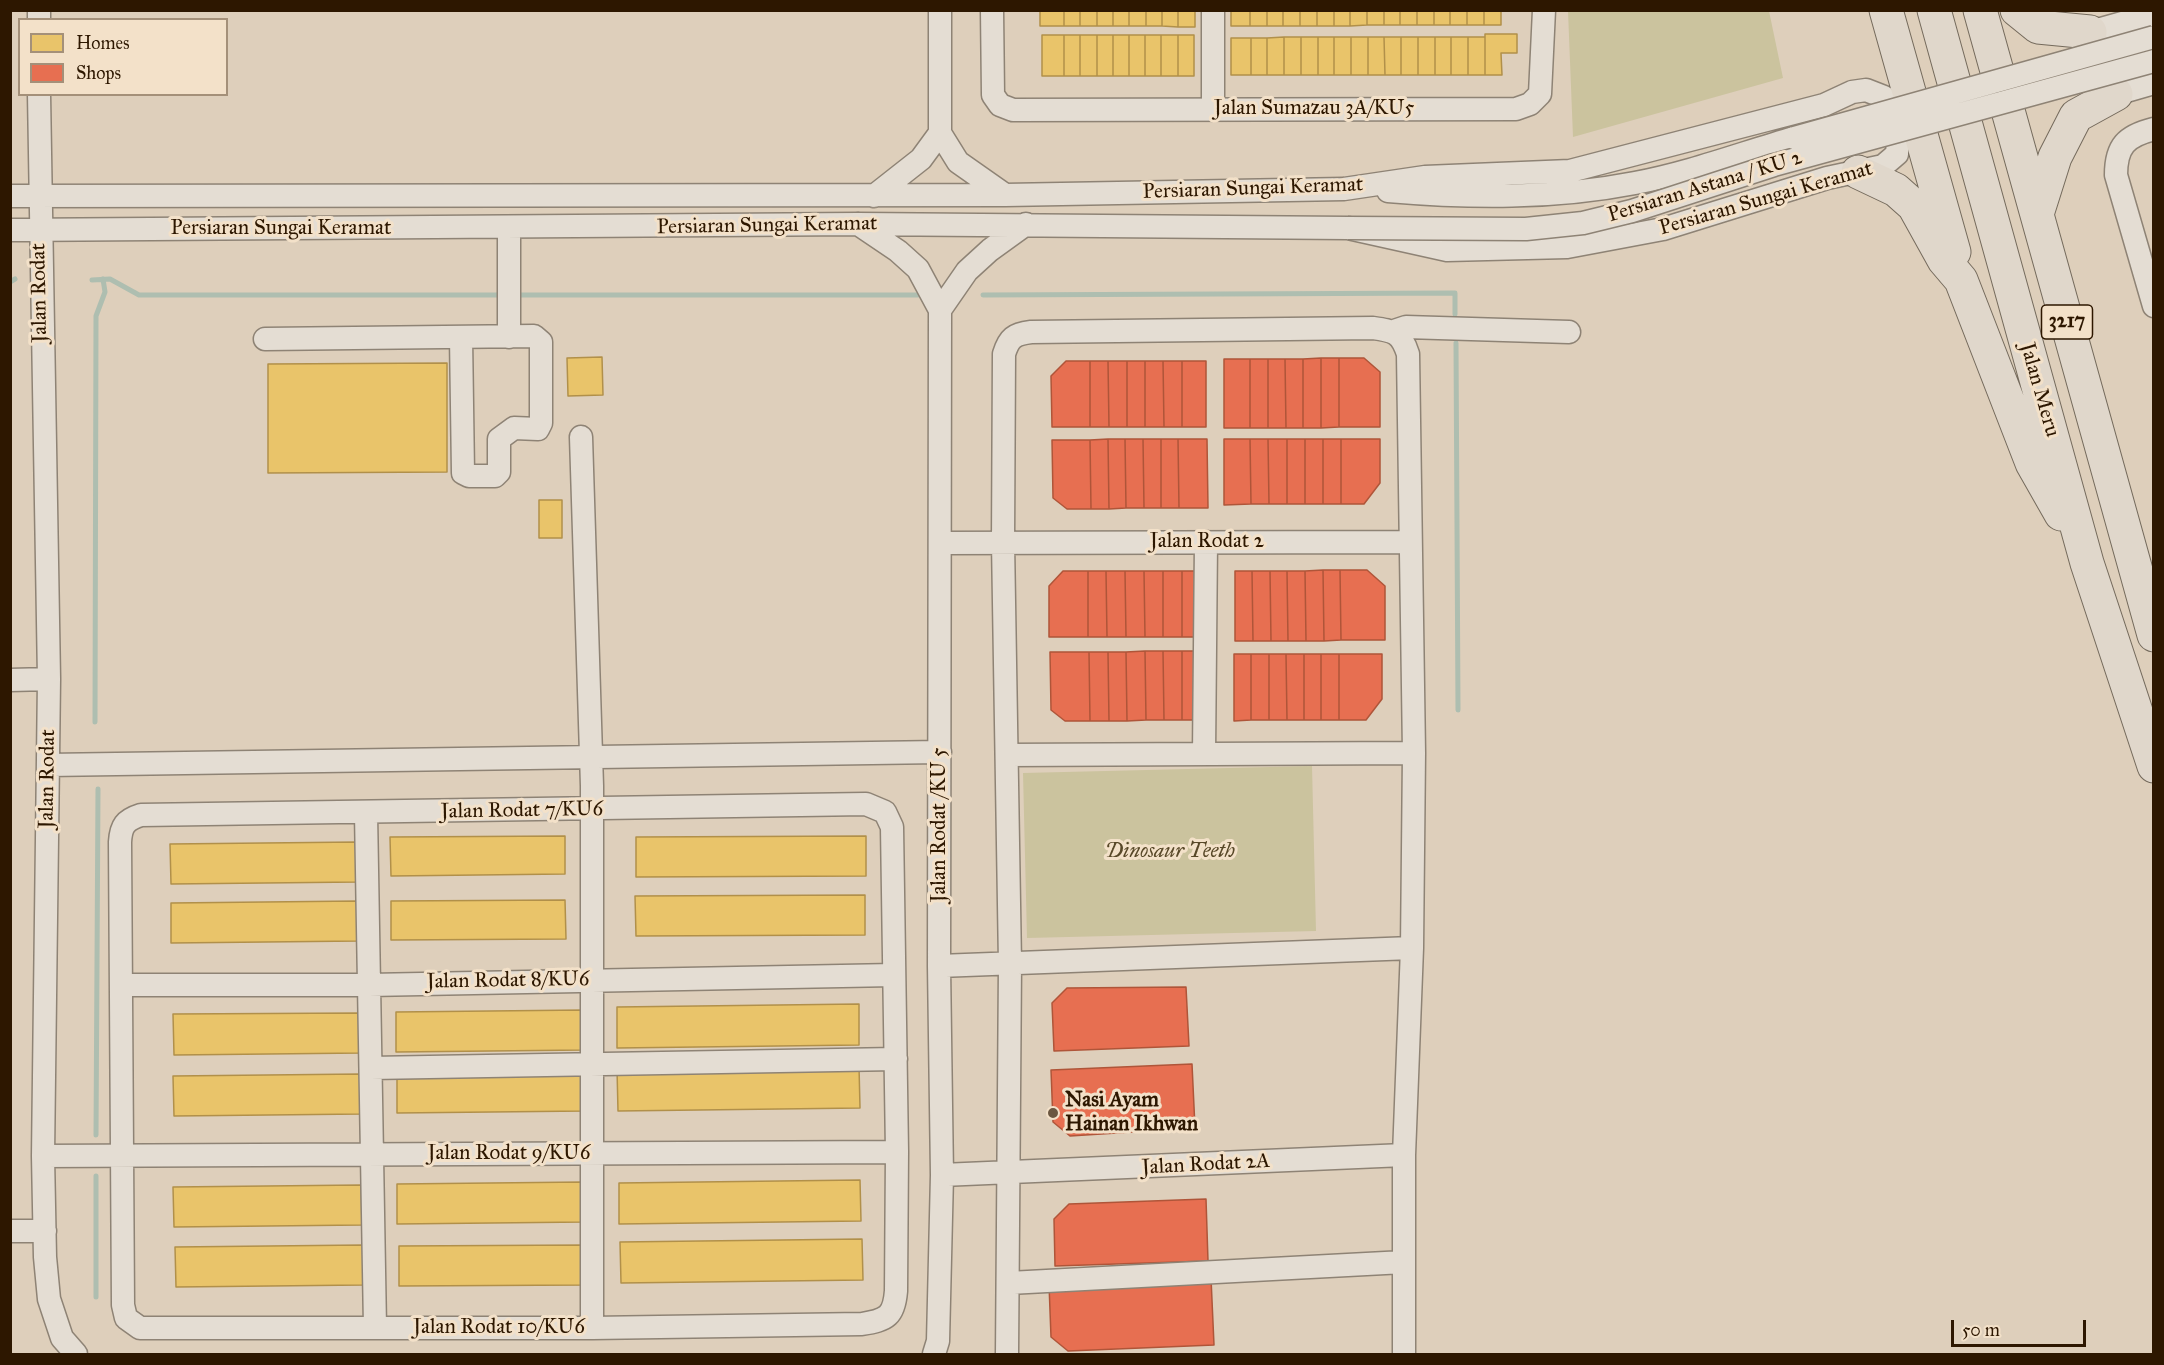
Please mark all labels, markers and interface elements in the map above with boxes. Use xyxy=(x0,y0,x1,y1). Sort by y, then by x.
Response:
legend xyxy=(18,18,228,96)
text: Homes xyxy=(76,32,130,54)
text: Shops xyxy=(76,62,121,84)
street label: Jalan Sumazau 3A/KU5 xyxy=(1214,96,1414,122)
street label: Persiaran Astana / KU 2 xyxy=(1605,145,1805,229)
street label: Persiaran Sungai Keramat xyxy=(1656,156,1876,242)
street label: Persiaran Sungai Keramat xyxy=(1142,173,1364,205)
street label: Persiaran Sungai Keramat xyxy=(656,211,878,241)
street label: Persiaran Sungai Keramat xyxy=(171,216,391,242)
street label: Jalan Rodat xyxy=(27,243,53,343)
road number: 3217 xyxy=(2042,305,2092,339)
street label: Jalan Meru xyxy=(2014,340,2064,440)
street label: Jalan Rodat 2 xyxy=(1150,529,1264,555)
street label: Jalan Rodat xyxy=(35,729,61,829)
street label: Jalan Rodat /KU 5 xyxy=(927,747,953,903)
street label: Jalan Rodat 7/KU6 xyxy=(440,797,604,825)
park label: Dinosaur Teeth xyxy=(1105,839,1235,865)
street label: Jalan Rodat 8/KU6 xyxy=(426,967,590,995)
place label: Nasi Ayam Hainan Ikhwan xyxy=(1065,1088,1198,1138)
marker: Nasi Ayam Hainan Ikhwan xyxy=(1046,1106,1060,1120)
street label: Jalan Rodat 9/KU6 xyxy=(428,1141,590,1167)
street label: Jalan Rodat 2A xyxy=(1141,1149,1271,1181)
scale bar xyxy=(1954,1308,2089,1346)
street label: Jalan Rodat 10/KU6 xyxy=(413,1315,585,1341)
text: 50 m xyxy=(1962,1319,2000,1341)

